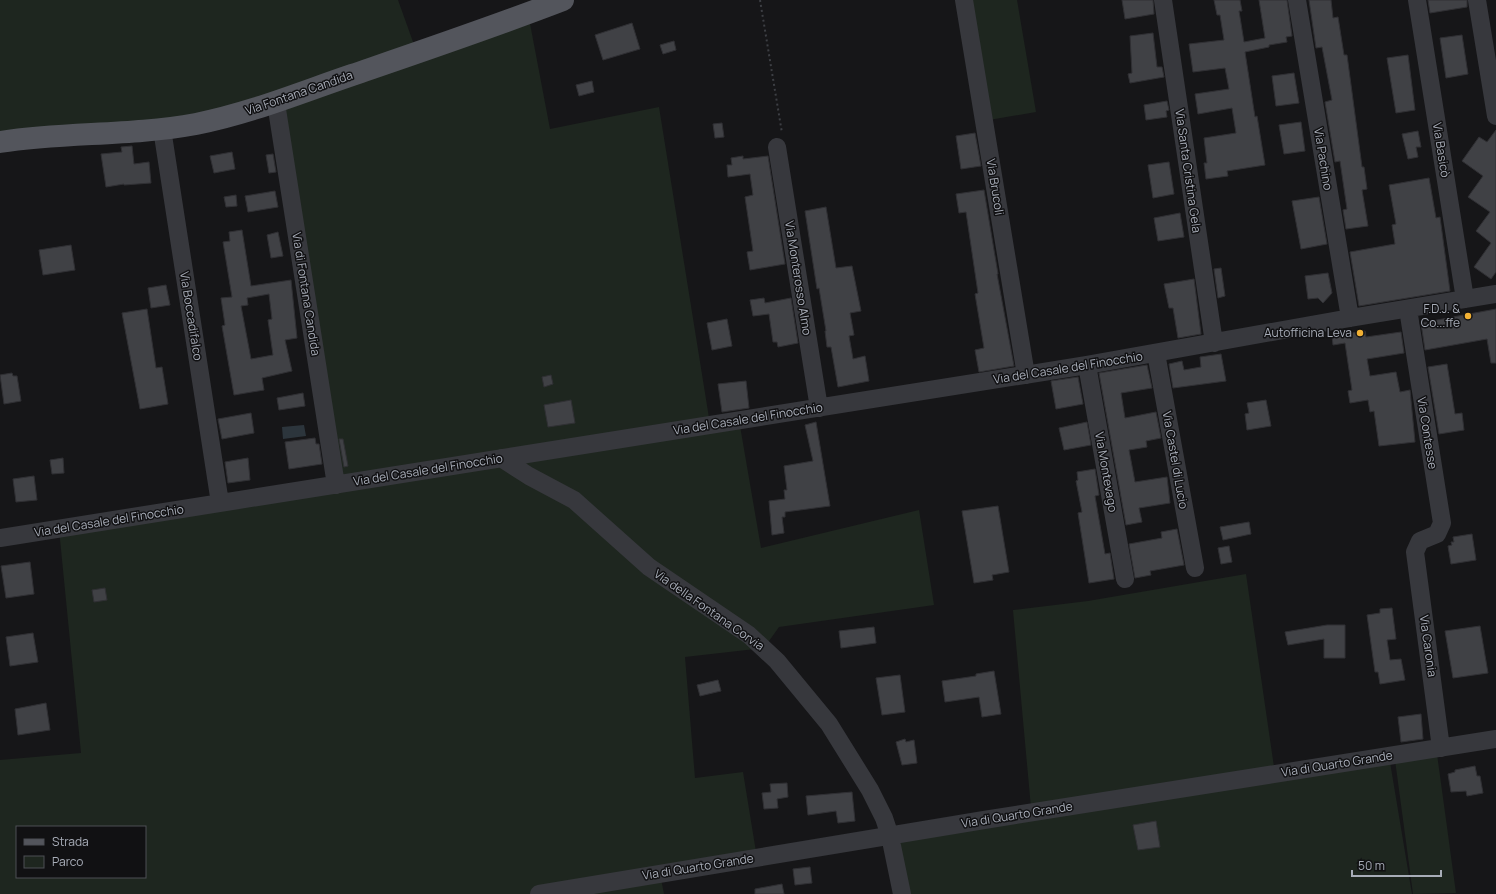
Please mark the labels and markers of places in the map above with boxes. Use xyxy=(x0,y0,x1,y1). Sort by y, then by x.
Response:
place label: F.D.J. & Co...ffe xyxy=(1421,300,1460,331)
marker: F.D.J. & Co...ffe xyxy=(1463,311,1473,321)
place label: Autofficina Leva xyxy=(1264,324,1352,341)
marker: Autofficina Leva xyxy=(1355,328,1365,338)

